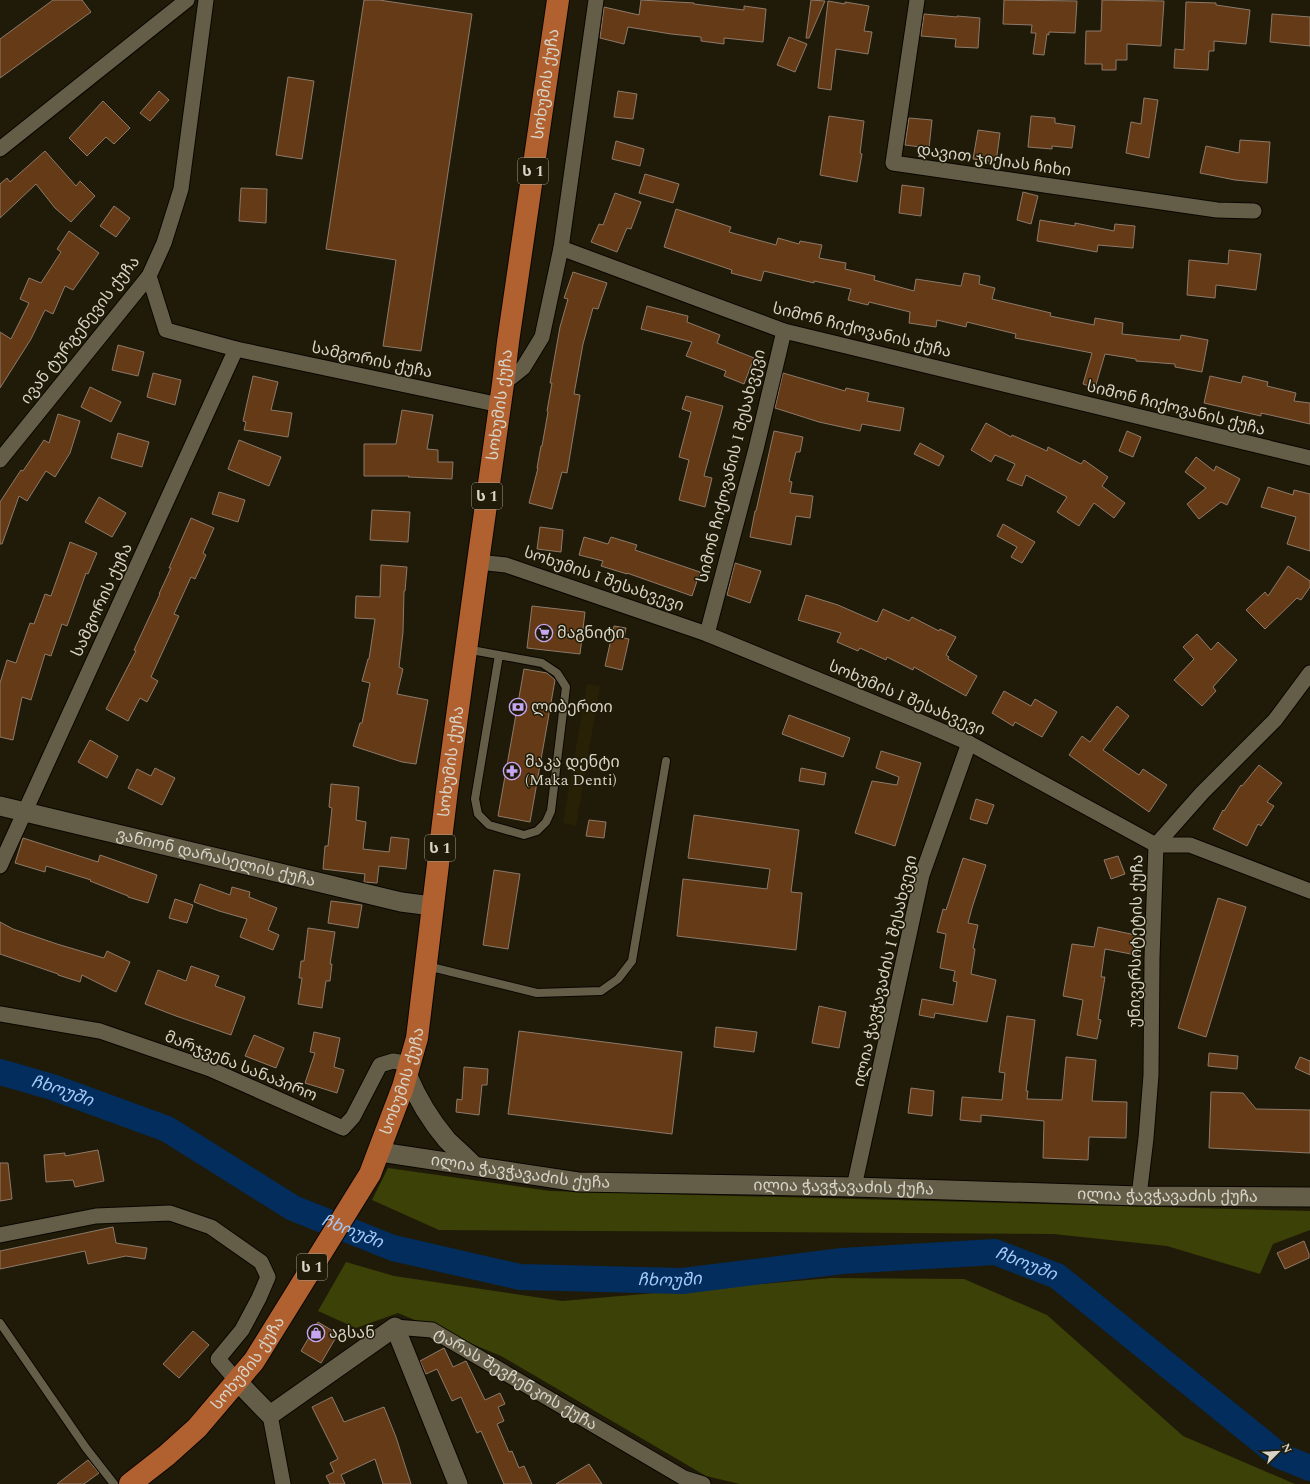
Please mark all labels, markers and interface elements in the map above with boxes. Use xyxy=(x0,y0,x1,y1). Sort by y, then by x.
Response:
street label: სოხუმის ქუჩა xyxy=(526,27,566,141)
street label: დავით ჯიქიას ჩიხი xyxy=(915,137,1073,183)
road number: ს 1 xyxy=(518,158,548,184)
street label: ივან ტურგენევის ქუჩა xyxy=(14,251,146,409)
street label: სიმონ ჩიქოვანის ქუჩა xyxy=(770,296,954,364)
street label: სამგორის ქუჩა xyxy=(309,335,435,385)
street label: სიმონ ჩიქოვანის I შესახვევი xyxy=(690,347,772,585)
street label: სოხუმის ქუჩა xyxy=(480,348,519,462)
street label: სიმონ ჩიქოვანის ქუჩა xyxy=(1084,374,1268,442)
road number: ს 1 xyxy=(472,483,502,509)
street label: სამგორის ქუჩა xyxy=(65,539,139,661)
street label: სოხუმის I შესახვევი xyxy=(521,540,687,618)
place label: მაგნიტი xyxy=(557,621,625,645)
supermarket icon: მაგნიტი xyxy=(534,623,554,643)
street label: სოხუმის I შესახვევი xyxy=(825,654,989,742)
place label: ლიბერთი xyxy=(531,695,613,719)
bank icon: ლიბერთი xyxy=(508,697,528,717)
street label: სოხუმის ქუჩა xyxy=(432,704,470,818)
place label: მაკა დენტი (Maka Denti) xyxy=(525,750,620,792)
pharmacy icon: მაკა დენტი (Maka Denti) xyxy=(502,761,522,781)
street label: ვანიონ დარასელის ქუჩა xyxy=(114,822,318,893)
road number: ს 1 xyxy=(425,835,455,861)
street label: ილია ჭავჭავაძის I შესახვევი xyxy=(847,853,923,1089)
street label: უნივერსიტეტის ქუჩა xyxy=(1122,854,1150,1028)
street label: მარჯვენა სანაპირო xyxy=(161,1024,321,1108)
street label: სოხუმის ქუჩა xyxy=(374,1026,430,1138)
water label: ჩხოუში xyxy=(28,1069,98,1114)
street label: ილია ჭავჭავაძის ქუჩა xyxy=(429,1148,610,1195)
street label: ილია ჭავჭავაძის ქუჩა xyxy=(753,1173,934,1202)
street label: ილია ჭავჭავაძის ქუჩა xyxy=(1077,1182,1258,1209)
water label: ჩხოუში xyxy=(318,1208,388,1256)
water label: ჩხოუში xyxy=(991,1240,1062,1288)
road number: ს 1 xyxy=(297,1254,327,1280)
water label: ჩხოუში xyxy=(637,1265,705,1294)
street label: სოხუმის ქუჩა xyxy=(205,1312,291,1415)
place label: აგსან xyxy=(329,1321,375,1345)
street label: ტარას შევჩენკოს ქუჩა xyxy=(429,1322,602,1437)
shop icon: აგსან xyxy=(306,1323,326,1343)
north arrow xyxy=(1258,1432,1298,1472)
text: N xyxy=(1277,1441,1296,1456)

